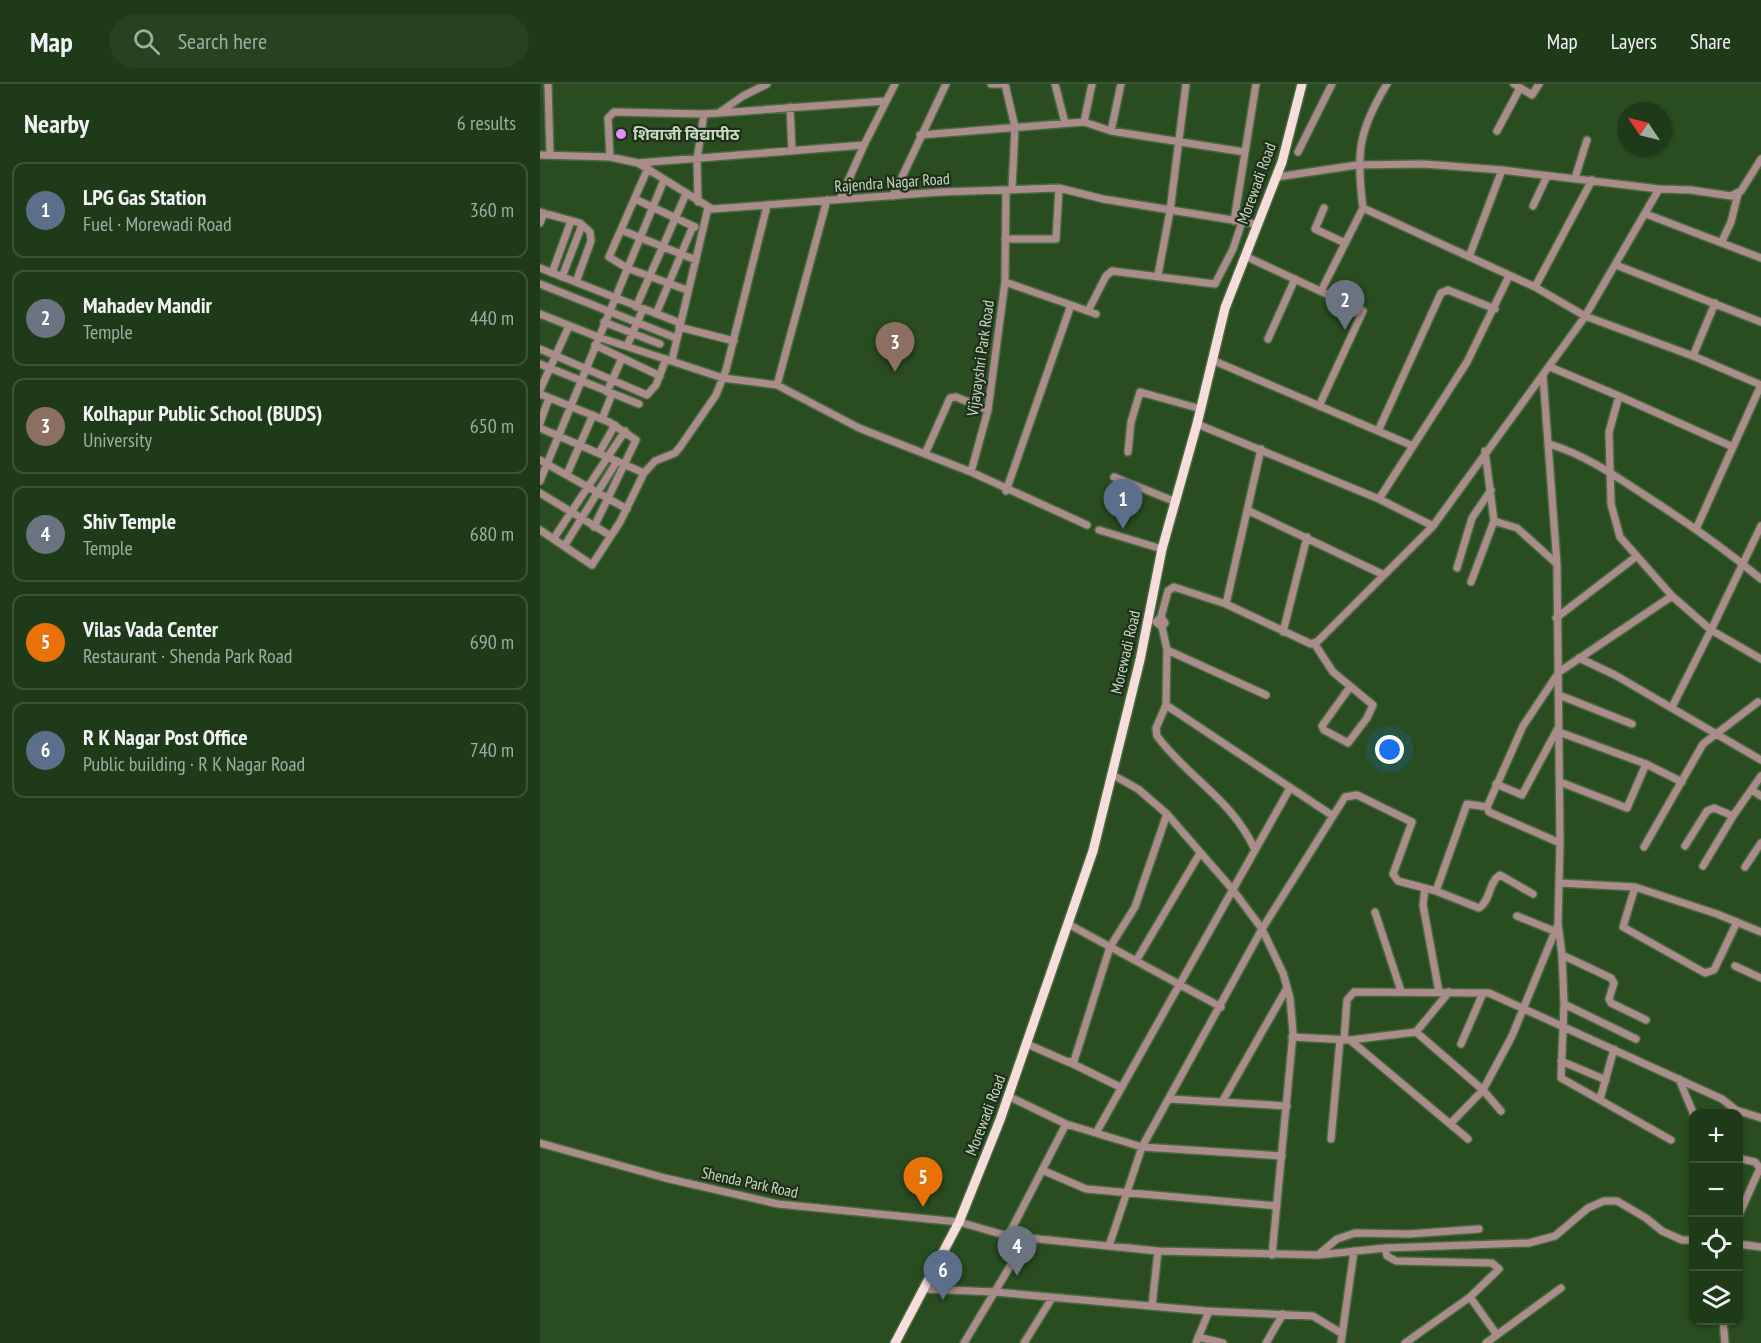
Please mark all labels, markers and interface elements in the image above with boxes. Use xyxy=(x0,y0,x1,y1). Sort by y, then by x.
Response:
search box xyxy=(109,14,529,68)
text: Map xyxy=(30,23,73,60)
icon: search xyxy=(130,25,163,58)
text: Search here xyxy=(178,27,267,55)
text: Map xyxy=(1547,28,1578,55)
text: Layers xyxy=(1611,28,1657,55)
text: Share xyxy=(1690,28,1731,55)
north arrow xyxy=(1617,102,1671,156)
text: Nearby xyxy=(24,107,89,140)
text: 6 results xyxy=(457,110,516,136)
place label: शिवाजी विद्यापीठ xyxy=(633,124,741,144)
marker: शिवाजी विद्यापीठ xyxy=(614,127,628,141)
street label: Morewadi Road xyxy=(1232,140,1280,226)
street label: Rajendra Nagar Road xyxy=(834,168,950,196)
text: LPG Gas Station xyxy=(83,183,206,211)
text: 1 xyxy=(41,197,50,223)
text: 360 m xyxy=(470,197,514,223)
text: Fuel · Morewadi Road xyxy=(83,211,232,237)
pin: 2 xyxy=(1326,280,1364,330)
text: Mahadev Mandir xyxy=(83,291,212,319)
street label: Vijayayshri Park Road xyxy=(962,299,998,418)
text: 2 xyxy=(41,305,50,331)
text: 440 m xyxy=(470,305,514,331)
text: Temple xyxy=(83,319,133,345)
pin: 3 xyxy=(876,322,914,372)
text: Kolhapur Public School (BUDS) xyxy=(83,399,322,427)
text: 3 xyxy=(41,413,50,439)
text: 650 m xyxy=(470,413,514,439)
text: University xyxy=(83,427,152,453)
pin: 1 xyxy=(1104,480,1142,529)
text: Shiv Temple xyxy=(83,507,176,535)
text: 4 xyxy=(41,521,50,547)
text: 680 m xyxy=(470,521,514,547)
text: Temple xyxy=(83,535,133,561)
street label: Morewadi Road xyxy=(1106,608,1144,696)
text: Vilas Vada Center xyxy=(83,615,218,643)
text: 5 xyxy=(41,629,50,655)
text: 690 m xyxy=(470,629,514,655)
text: Restaurant · Shenda Park Road xyxy=(83,643,292,669)
text: R K Nagar Post Office xyxy=(83,723,248,751)
your location xyxy=(1375,735,1404,764)
text: 6 xyxy=(41,737,50,763)
text: 740 m xyxy=(470,737,514,763)
text: Public building · R K Nagar Road xyxy=(83,751,305,777)
street label: Morewadi Road xyxy=(960,1072,1010,1158)
map controls xyxy=(1689,1109,1743,1325)
button: + xyxy=(1689,1109,1743,1163)
pin: 5 xyxy=(904,1158,943,1207)
street label: Shenda Park Road xyxy=(700,1162,800,1202)
button: − xyxy=(1689,1163,1743,1217)
button: locate xyxy=(1689,1217,1743,1271)
pin: 4 xyxy=(998,1226,1036,1276)
pin: 6 xyxy=(924,1250,962,1300)
button: layers xyxy=(1689,1271,1743,1325)

